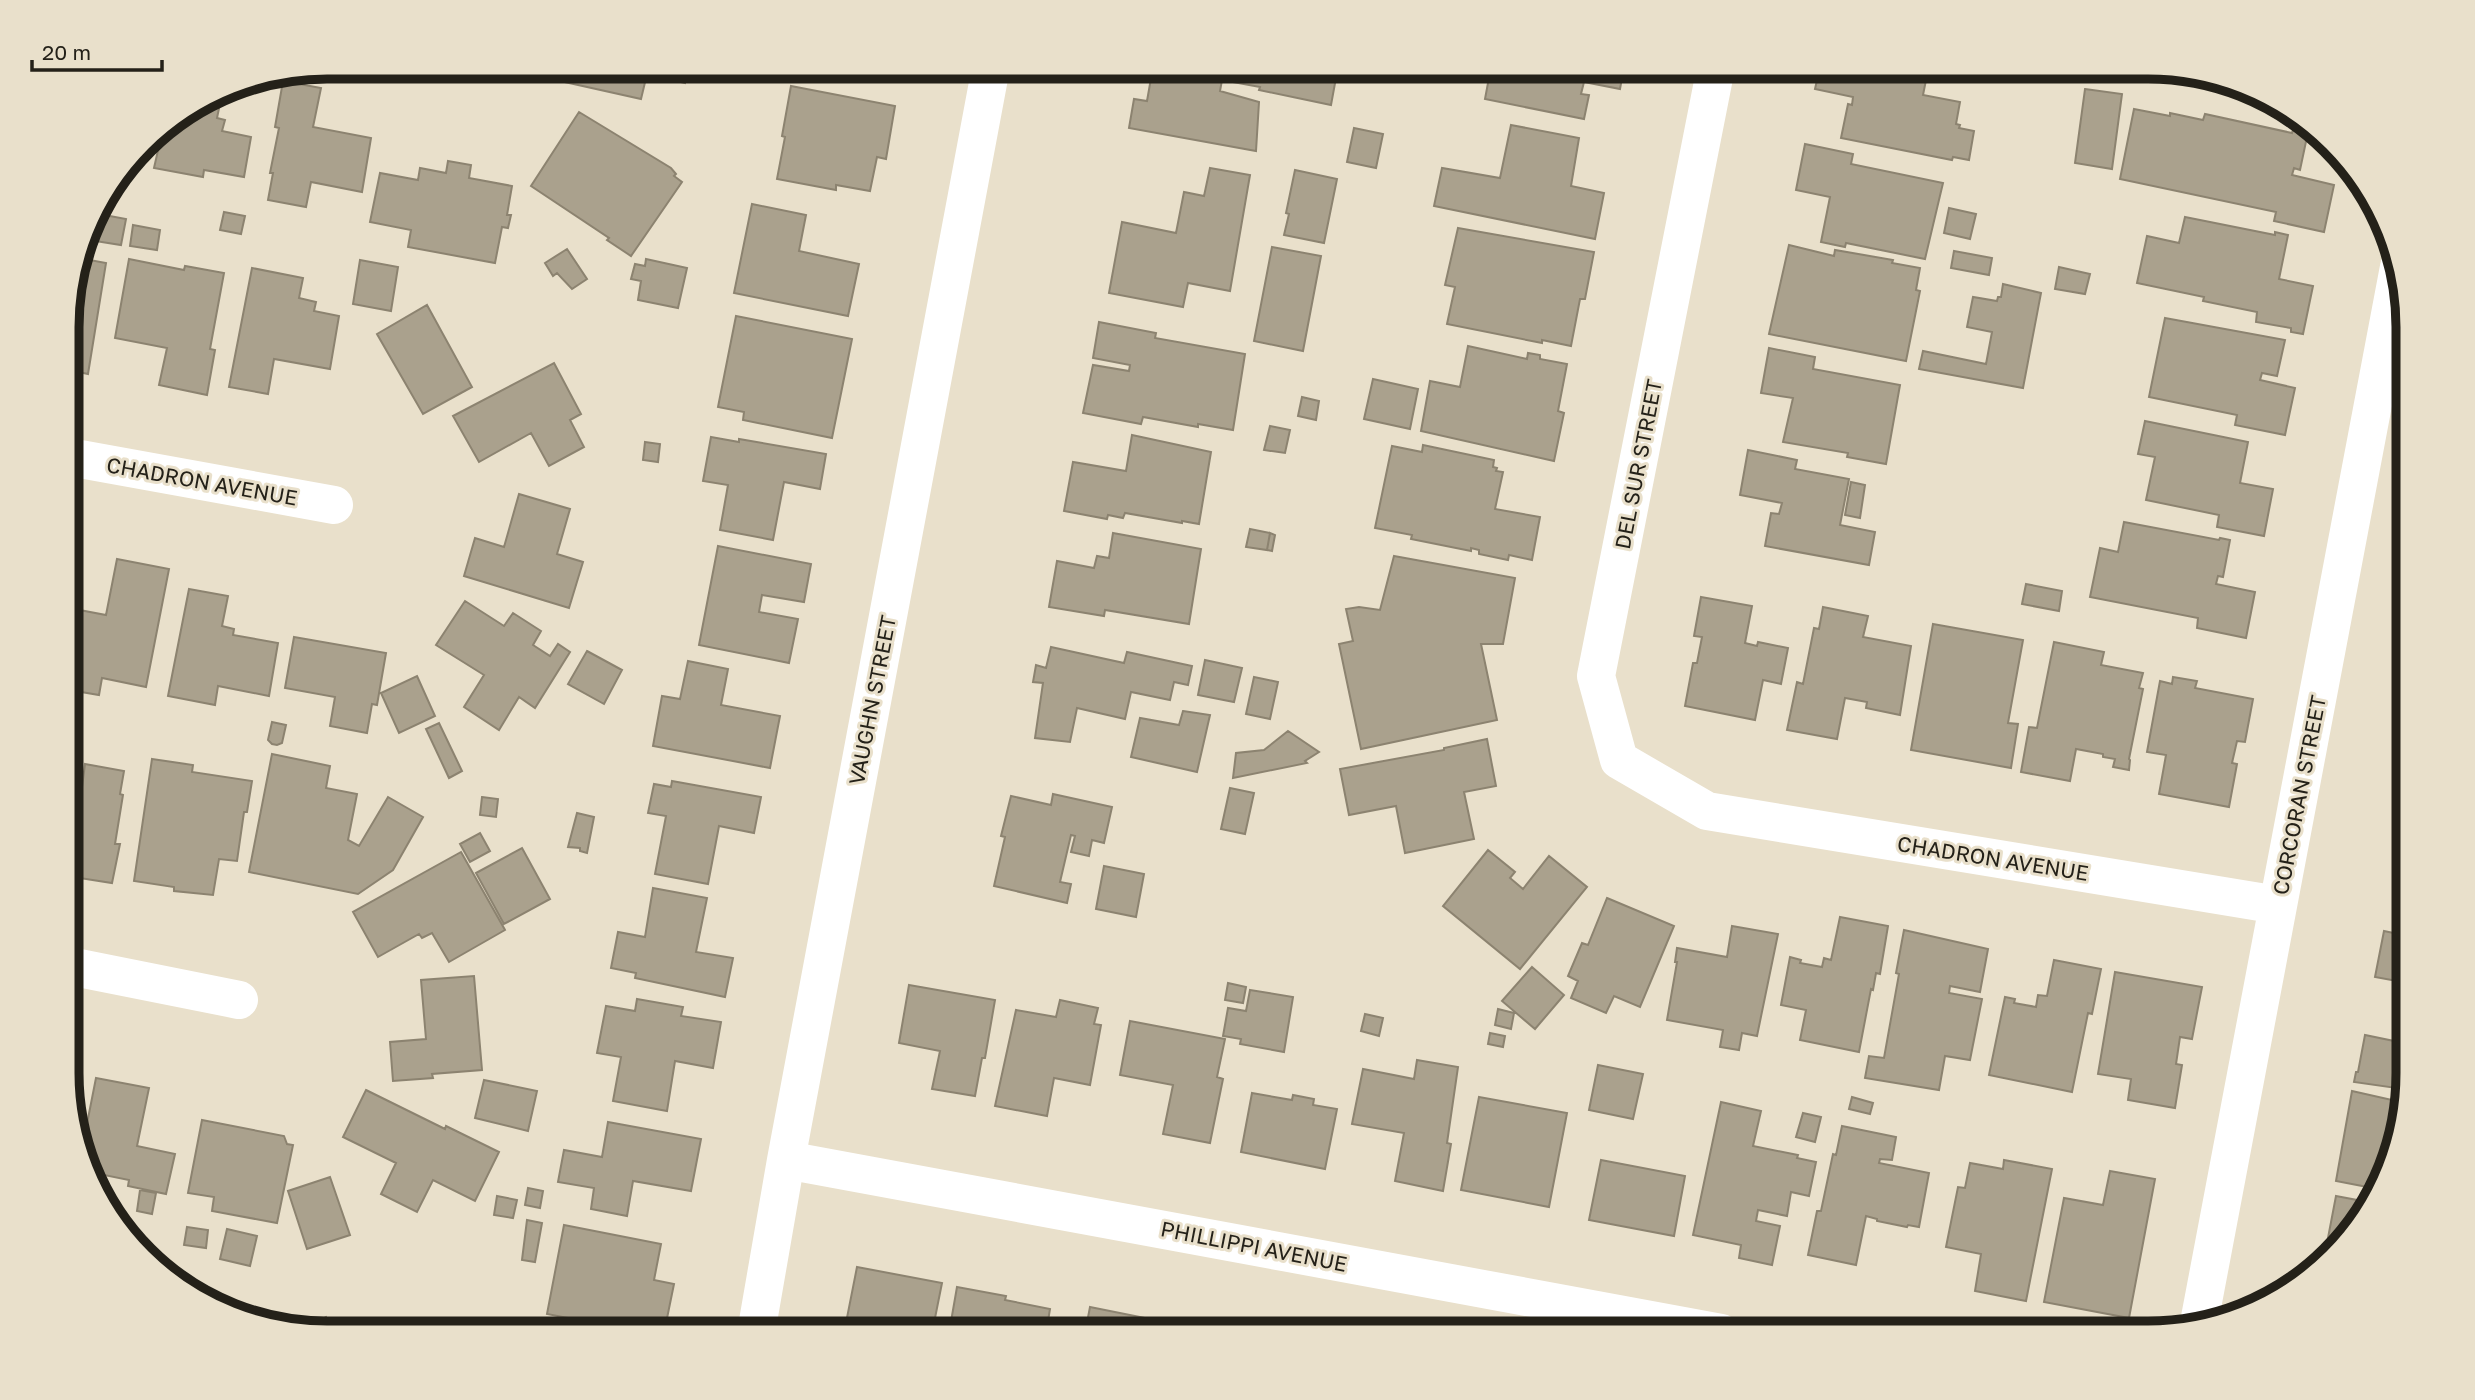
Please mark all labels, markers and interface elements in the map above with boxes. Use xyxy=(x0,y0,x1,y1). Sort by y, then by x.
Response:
scale bar xyxy=(32,28,161,72)
text: 20 m xyxy=(42,39,91,65)
street label: DEL SUR STREET xyxy=(1609,377,1667,551)
street label: CHADRON AVENUE xyxy=(105,451,299,511)
street label: VAUGHN STREET xyxy=(843,613,901,787)
street label: CORCORAN STREET xyxy=(2267,693,2331,897)
street label: CHADRON AVENUE xyxy=(1896,830,2090,886)
street label: PHILLIPPI AVENUE xyxy=(1159,1215,1349,1277)

